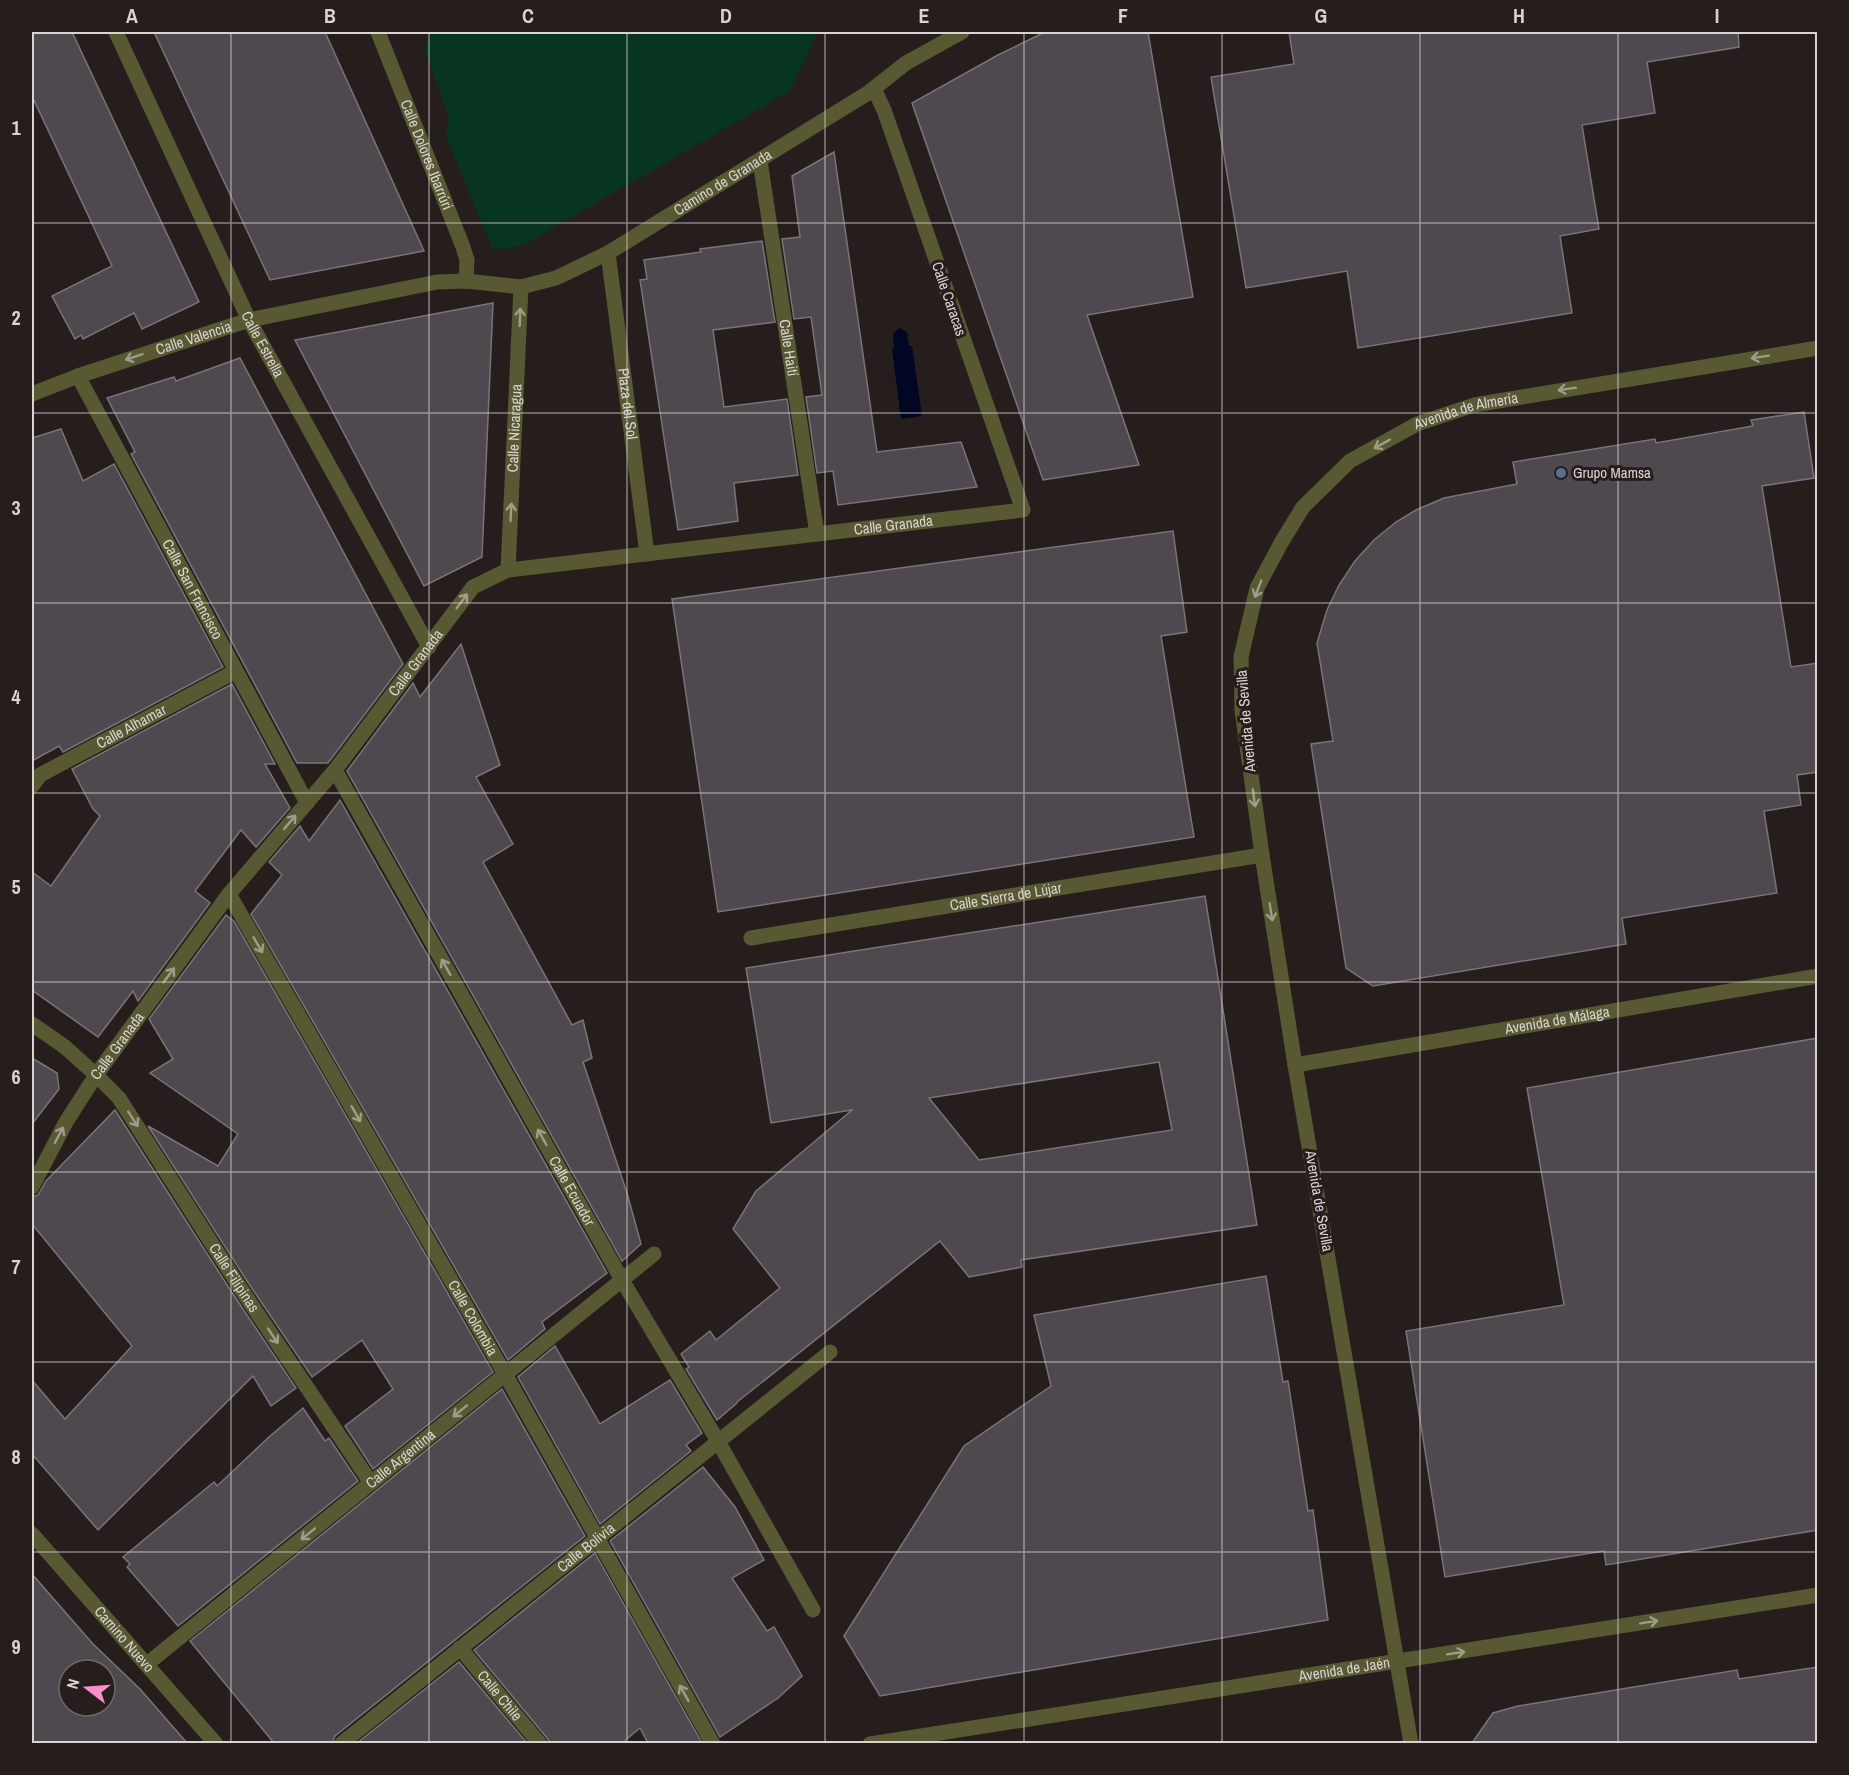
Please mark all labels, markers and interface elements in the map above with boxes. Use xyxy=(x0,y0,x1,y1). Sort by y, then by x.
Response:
text: A xyxy=(126,2,138,29)
text: B xyxy=(324,2,336,29)
text: C xyxy=(522,2,534,29)
text: D xyxy=(720,2,732,29)
text: E xyxy=(919,2,930,29)
text: F xyxy=(1118,2,1128,29)
text: G xyxy=(1315,2,1327,29)
text: H xyxy=(1513,2,1525,29)
text: I xyxy=(1715,2,1719,29)
street label: Calle Dolores Ibarrúri xyxy=(396,96,458,213)
text: 1 xyxy=(11,114,21,141)
street label: Camino de Granada xyxy=(669,144,776,220)
street label: Calle Caracas xyxy=(927,259,972,339)
text: 2 xyxy=(11,304,21,331)
street label: Calle Estrella xyxy=(236,308,290,381)
one-way arrow xyxy=(514,308,526,328)
street label: Calle Valencia xyxy=(153,315,234,360)
street label: Calle Haití xyxy=(774,318,804,378)
one-way arrow xyxy=(1750,352,1770,363)
one-way arrow xyxy=(125,353,144,364)
street label: Plaza del Sol xyxy=(613,367,643,441)
street label: Calle Nicaragua xyxy=(502,383,527,473)
one-way arrow xyxy=(1558,384,1578,395)
street label: Avenida de Almería xyxy=(1410,387,1520,435)
one-way arrow xyxy=(1374,438,1391,450)
place label: Grupo Mamsa xyxy=(1573,462,1651,483)
marker: Grupo Mamsa xyxy=(1554,466,1568,480)
text: 3 xyxy=(11,494,21,521)
one-way arrow xyxy=(505,503,516,523)
street label: Calle Granada xyxy=(853,510,934,540)
street label: Calle San Francisco xyxy=(157,535,228,643)
one-way arrow xyxy=(1252,579,1263,597)
one-way arrow xyxy=(456,594,469,610)
street label: Calle Granada xyxy=(383,624,448,701)
street label: Avenida de Sevilla xyxy=(1231,669,1261,774)
text: 4 xyxy=(11,683,21,710)
street label: Calle Alhamar xyxy=(92,699,170,753)
one-way arrow xyxy=(1249,788,1260,808)
one-way arrow xyxy=(284,814,297,830)
text: 5 xyxy=(11,873,21,900)
street label: Calle Sierra de Lújar xyxy=(948,877,1063,916)
one-way arrow xyxy=(1266,902,1277,922)
one-way arrow xyxy=(253,936,265,953)
one-way arrow xyxy=(440,959,452,976)
one-way arrow xyxy=(163,967,176,983)
street label: Avenida de Málaga xyxy=(1502,1001,1611,1039)
street label: Calle Granada xyxy=(85,1007,149,1084)
text: 6 xyxy=(11,1063,21,1090)
one-way arrow xyxy=(350,1105,362,1122)
one-way arrow xyxy=(127,1110,139,1127)
one-way arrow xyxy=(53,1127,65,1144)
one-way arrow xyxy=(535,1129,547,1146)
street label: Avenida de Sevilla xyxy=(1300,1148,1339,1253)
street label: Calle Ecuador xyxy=(544,1152,600,1230)
street label: Calle Filipinas xyxy=(204,1239,265,1316)
text: 7 xyxy=(11,1253,21,1280)
street label: Calle Colombia xyxy=(443,1276,503,1360)
one-way arrow xyxy=(267,1327,279,1344)
one-way arrow xyxy=(452,1404,468,1417)
street label: Calle Argentina xyxy=(361,1424,440,1493)
text: 8 xyxy=(11,1443,21,1470)
street label: Calle Bolivia xyxy=(552,1517,619,1577)
one-way arrow xyxy=(300,1527,316,1540)
street label: Camino Nuevo xyxy=(90,1601,160,1677)
one-way arrow xyxy=(1638,1616,1658,1627)
text: 9 xyxy=(11,1633,21,1660)
one-way arrow xyxy=(1446,1647,1465,1658)
street label: Avenida de Jaén xyxy=(1296,1651,1391,1687)
north arrow xyxy=(57,1658,117,1718)
street label: Calle Chile xyxy=(473,1665,528,1725)
text: N xyxy=(61,1676,85,1691)
one-way arrow xyxy=(678,1684,689,1702)

